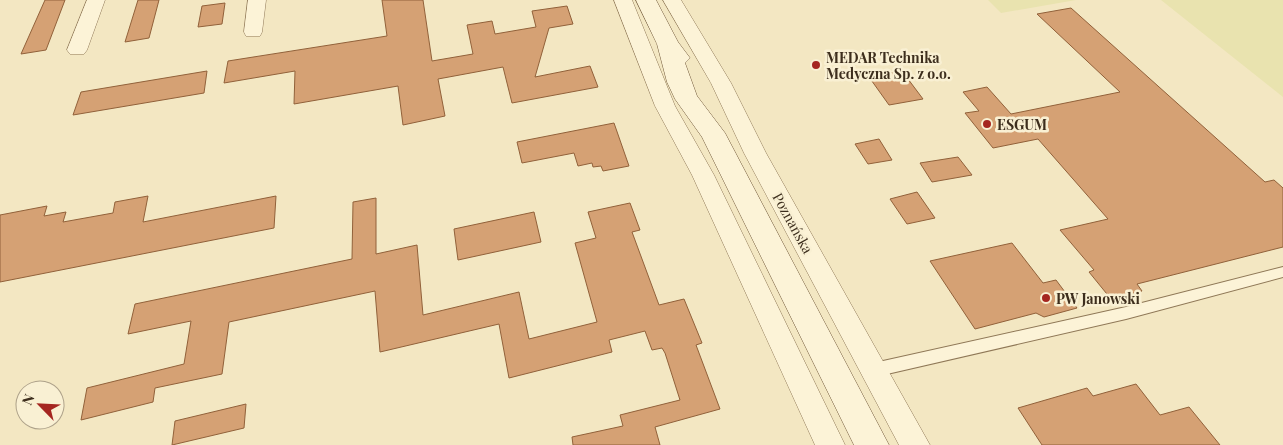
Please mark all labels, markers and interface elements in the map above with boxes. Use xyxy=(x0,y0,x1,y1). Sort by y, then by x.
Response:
place label: MEDAR Technika Medyczna Sp. z o.o. xyxy=(826,48,951,83)
marker: MEDAR Technika Medyczna Sp. z o.o. xyxy=(810,59,822,71)
place label: ESGUM xyxy=(997,115,1047,134)
marker: ESGUM xyxy=(981,118,993,130)
street label: Poznańska xyxy=(768,189,818,257)
place label: PW Janowski xyxy=(1056,289,1140,308)
marker: PW Janowski xyxy=(1040,292,1052,304)
north arrow xyxy=(15,380,65,430)
text: N xyxy=(17,391,38,408)

